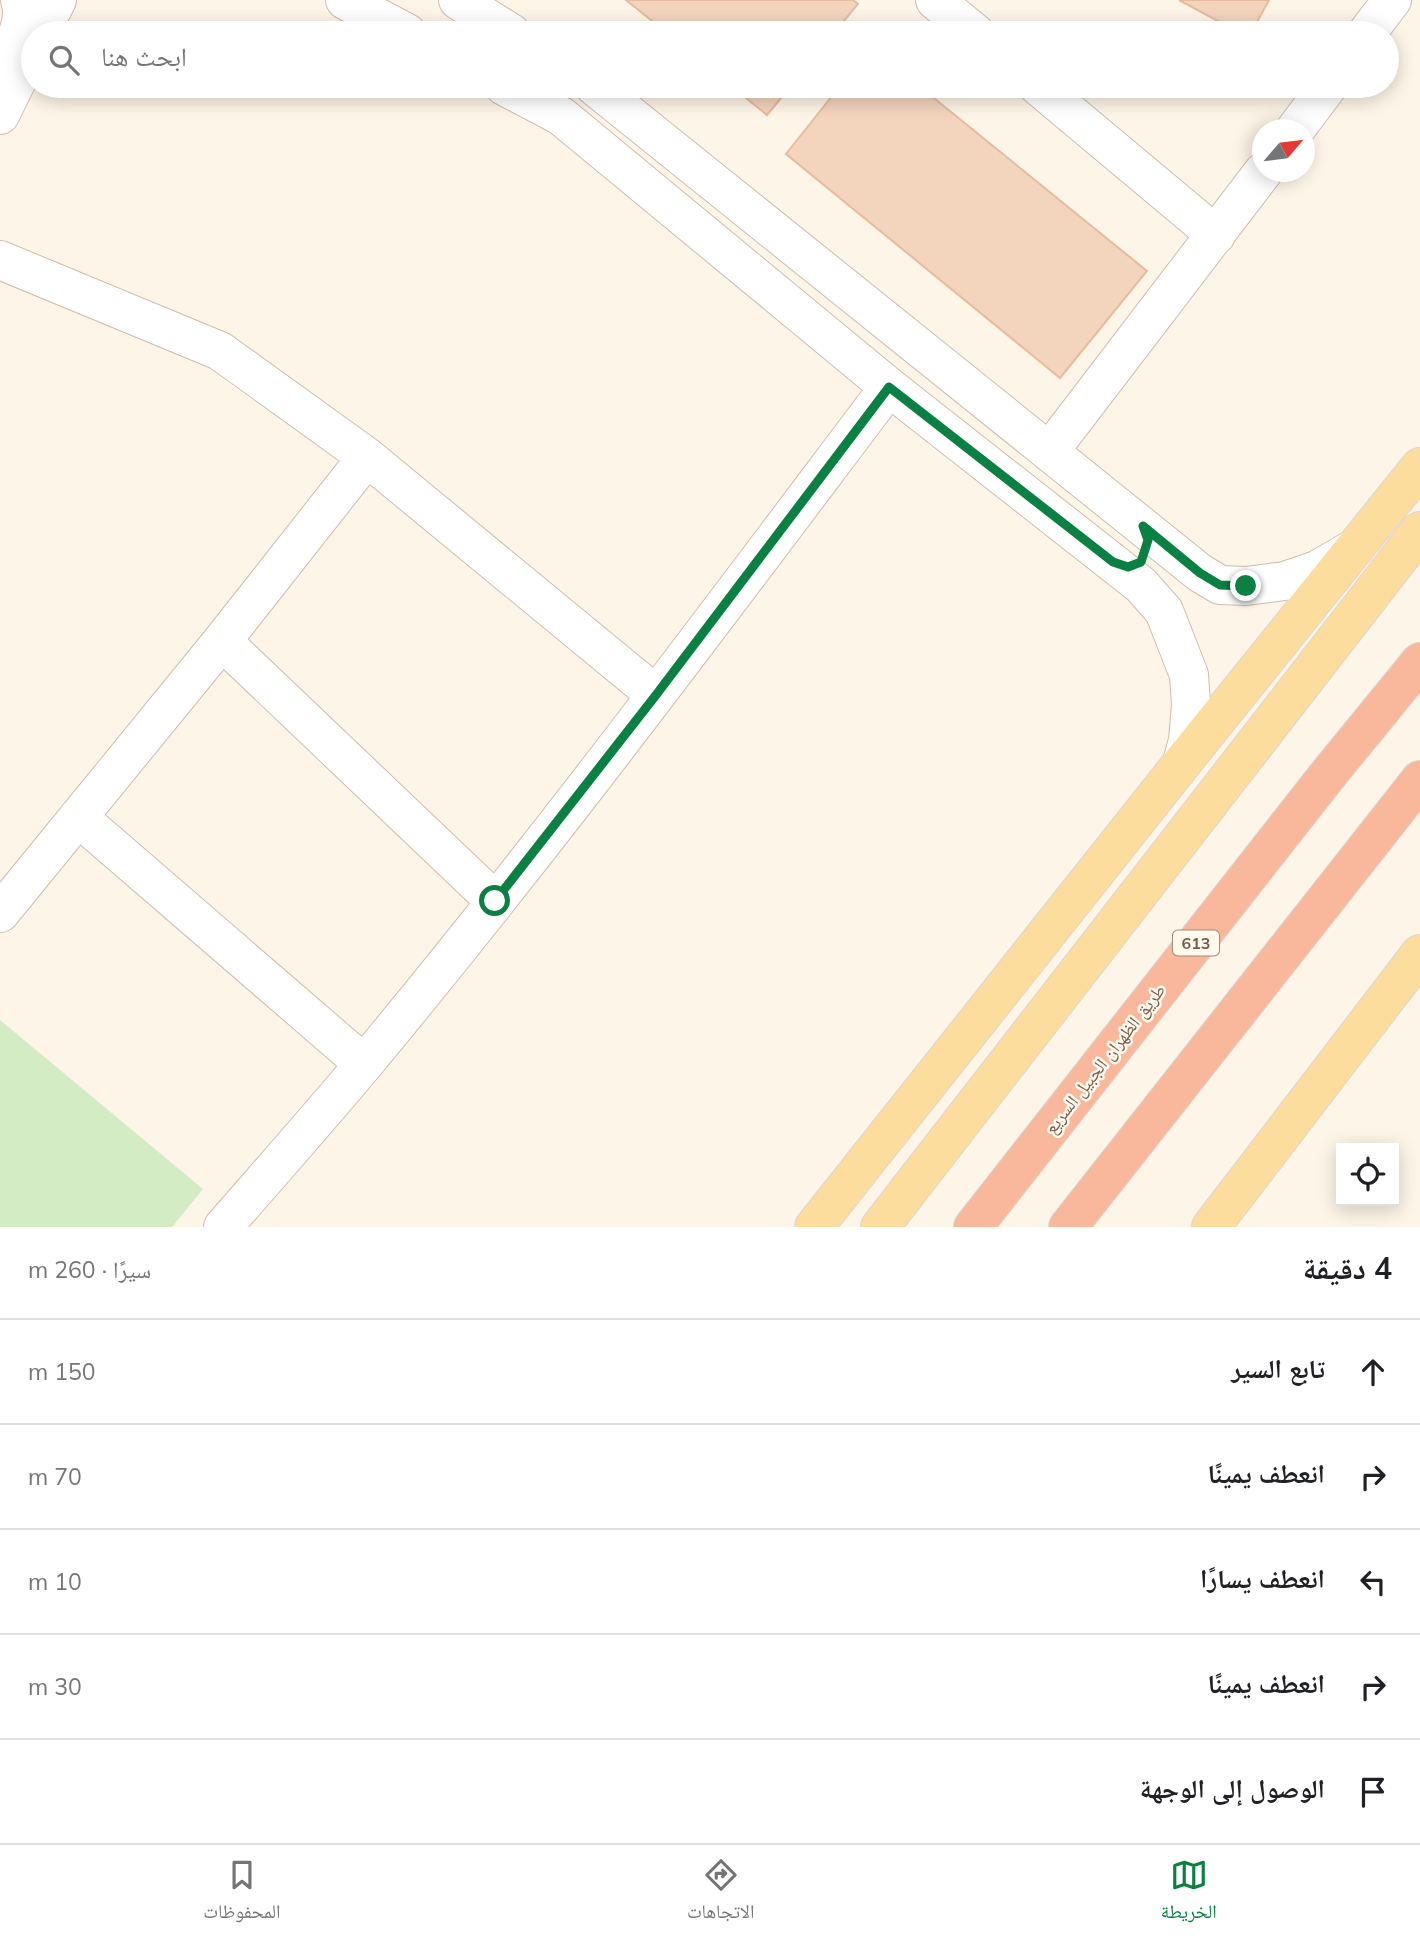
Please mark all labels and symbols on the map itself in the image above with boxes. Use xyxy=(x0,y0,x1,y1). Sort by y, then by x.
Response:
north arrow xyxy=(1252,119,1315,182)
route end xyxy=(1230,570,1261,601)
route start xyxy=(479,885,510,916)
road number: 613 xyxy=(1173,931,1219,956)
street label: طريق الظهران الجبيل السريع xyxy=(1039,979,1171,1139)

